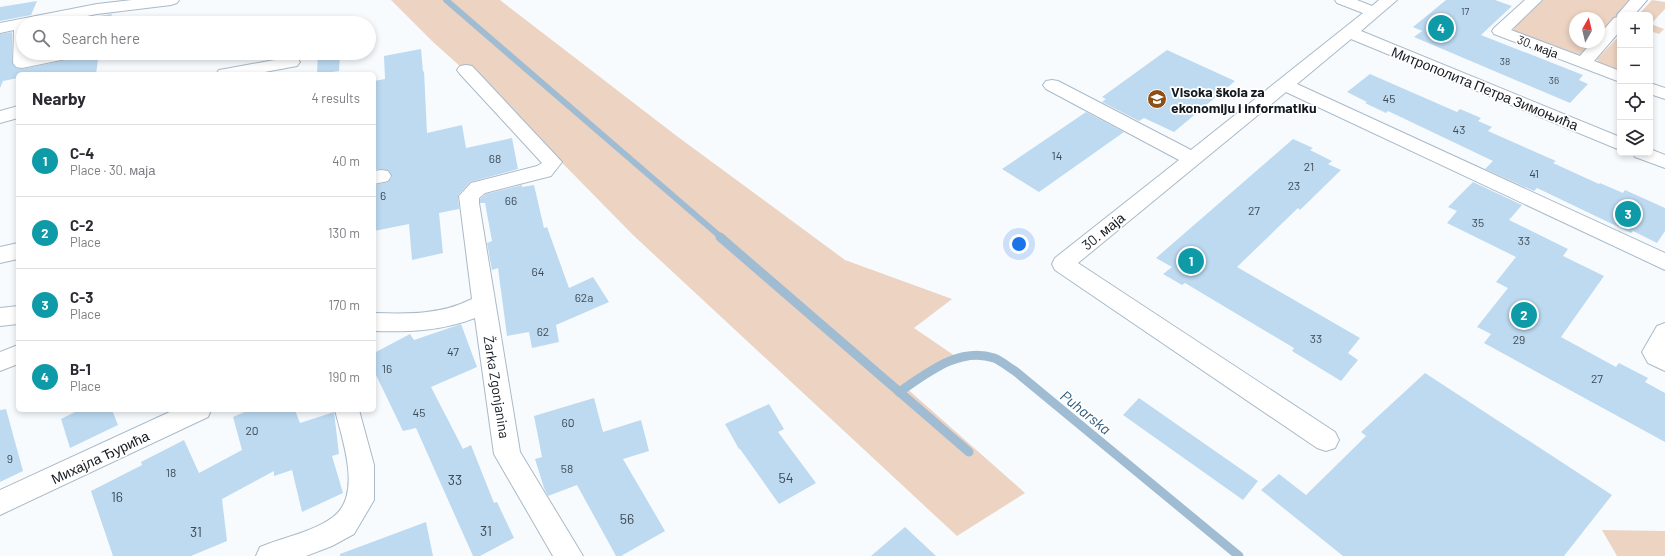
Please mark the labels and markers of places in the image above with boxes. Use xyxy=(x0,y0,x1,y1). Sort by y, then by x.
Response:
pin: 4 xyxy=(1428,13,1454,43)
place label: Visoka škola za ekonomiju i informatiku xyxy=(1171,83,1317,116)
school or university icon: Visoka škola za ekonomiju i informatiku xyxy=(1146,88,1168,110)
pin: 3 xyxy=(1615,199,1641,229)
pin: 1 xyxy=(1178,246,1204,276)
pin: 2 xyxy=(1511,300,1537,330)

